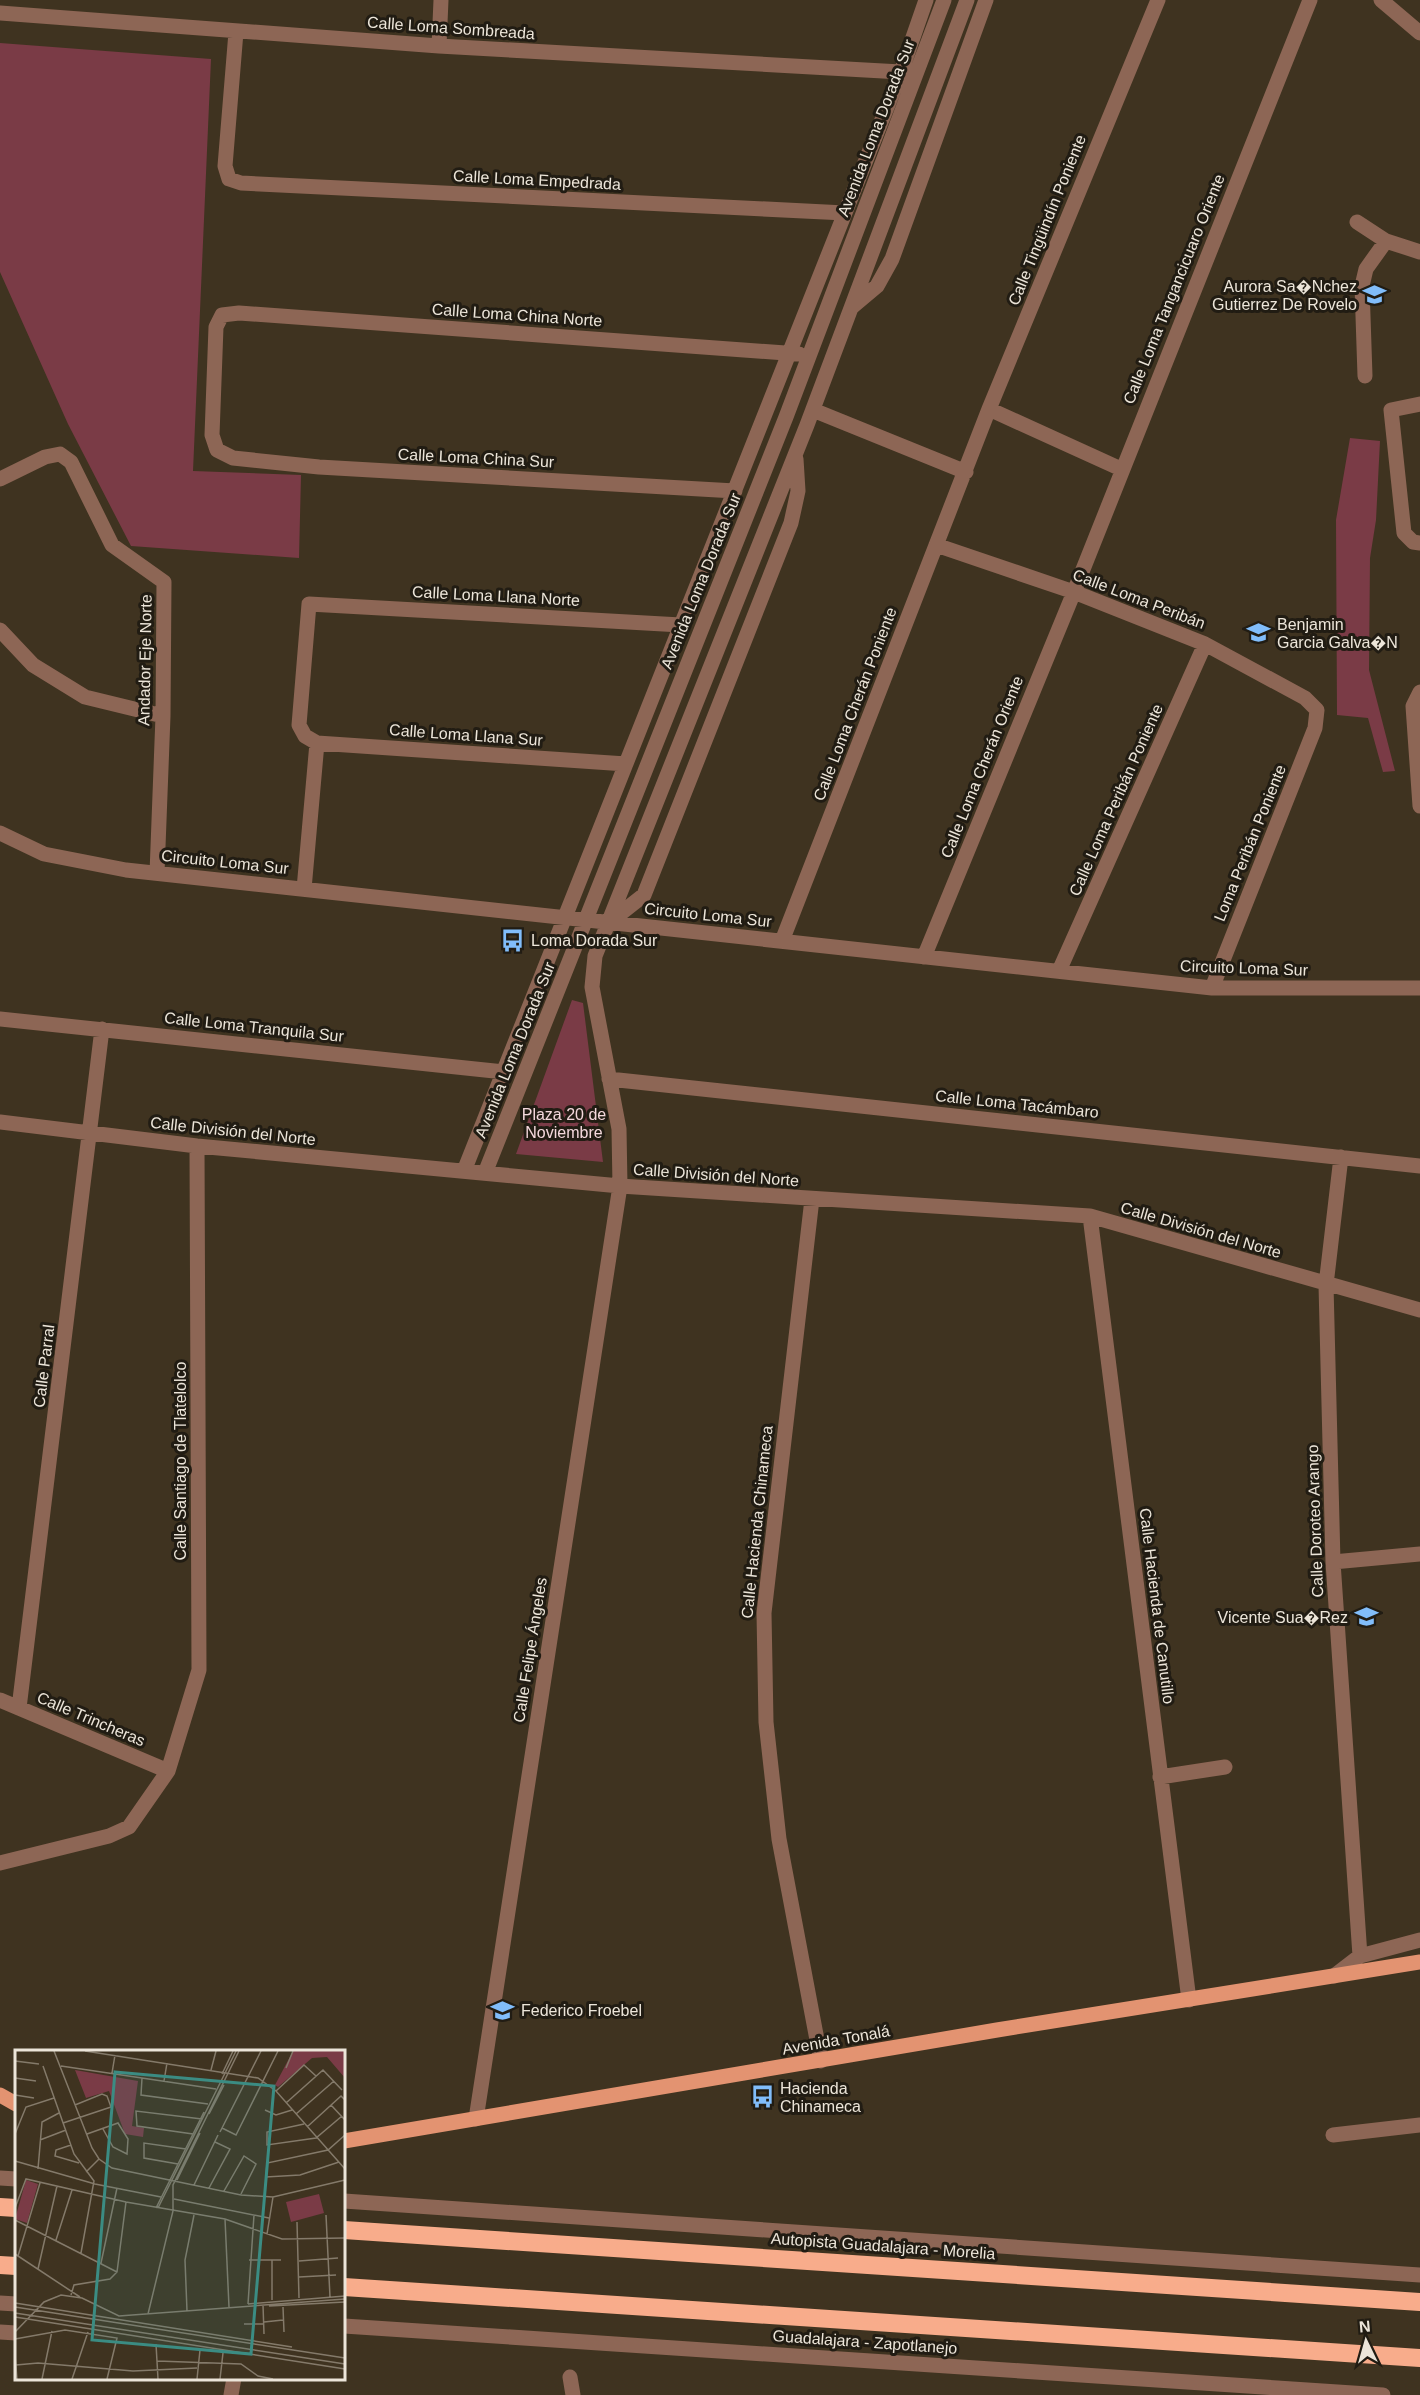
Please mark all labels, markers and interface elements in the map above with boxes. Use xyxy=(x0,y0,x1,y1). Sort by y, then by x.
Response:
street label: Calle Loma Sombreada xyxy=(367,14,536,42)
street label: Avenida Loma Dorada Sur xyxy=(834,36,918,219)
street label: Calle Tingüindín Poniente xyxy=(1005,132,1089,308)
street label: Calle Loma Empedrada xyxy=(453,167,621,193)
street label: Calle Loma Tangancicuaro Oriente xyxy=(1120,172,1228,406)
place label: Aurora Sa�Nchez Gutierrez De Rovelo xyxy=(1212,278,1357,313)
school or university icon: Aurora Sa�Nchez Gutierrez De Rovelo xyxy=(1362,282,1388,308)
street label: Calle Loma China Norte xyxy=(431,301,603,329)
street label: Calle Loma China Sur xyxy=(397,445,555,471)
street label: Avenida Loma Dorada Sur xyxy=(658,490,744,671)
street label: Calle Loma Peribán xyxy=(1070,566,1208,632)
street label: Calle Loma Llana Norte xyxy=(412,583,580,609)
street label: Andador Eje Norte xyxy=(135,594,155,726)
street label: Calle Loma Cherán Poniente xyxy=(810,605,900,803)
place label: Benjamin Garcia Galva�N xyxy=(1277,616,1398,651)
school or university icon: Benjamin Garcia Galva�N xyxy=(1246,620,1272,646)
street label: Calle Loma Cherán Oriente xyxy=(938,673,1026,860)
street label: Calle Loma Peribán Poniente xyxy=(1066,701,1166,899)
street label: Calle Loma Llana Sur xyxy=(389,721,544,749)
street label: Loma Peribán Poniente xyxy=(1211,762,1289,924)
street label: Circuito Loma Sur xyxy=(160,847,290,877)
street label: Circuito Loma Sur xyxy=(643,900,773,930)
bus stop icon: Loma Dorada Sur xyxy=(500,927,526,953)
place label: Loma Dorada Sur xyxy=(531,932,658,949)
street label: Circuito Loma Sur xyxy=(1180,957,1309,979)
street label: Avenida Loma Dorada Sur xyxy=(472,959,558,1140)
street label: Calle Loma Tranquila Sur xyxy=(163,1009,345,1045)
street label: Calle Loma Tacámbaro xyxy=(934,1087,1100,1121)
park label: Plaza 20 de Noviembre xyxy=(522,1106,606,1141)
street label: Calle División del Norte xyxy=(149,1114,317,1148)
street label: Calle División del Norte xyxy=(632,1161,800,1189)
street label: Calle División del Norte xyxy=(1119,1199,1283,1261)
street label: Calle Parral xyxy=(30,1323,58,1409)
street label: Calle Santiago de Tlatelolco xyxy=(172,1361,189,1560)
street label: Calle Hacienda Chinameca xyxy=(738,1425,776,1619)
street label: Calle Doroteo Arango xyxy=(1304,1444,1326,1598)
street label: Calle Hacienda de Canutillo xyxy=(1137,1507,1177,1705)
street label: Calle Felipe Ángeles xyxy=(509,1576,550,1724)
school or university icon: Vicente Sua�Rez xyxy=(1353,1604,1379,1630)
place label: Vicente Sua�Rez xyxy=(1218,1609,1348,1626)
street label: Calle Trincheras xyxy=(34,1689,148,1749)
school or university icon: Federico Froebel xyxy=(490,1997,516,2023)
place label: Federico Froebel xyxy=(521,2002,642,2019)
street label: Avenida Tonalá xyxy=(781,2022,891,2058)
inset map xyxy=(15,2050,345,2380)
place label: Hacienda Chinameca xyxy=(780,2080,861,2115)
bus stop icon: Hacienda Chinameca xyxy=(749,2084,775,2110)
street label: Autopista Guadalajara - Morelia xyxy=(770,2230,996,2262)
north arrow xyxy=(1336,2311,1396,2371)
text: N xyxy=(1358,2318,1371,2336)
street label: Guadalajara - Zapotlanejo xyxy=(772,2327,958,2357)

